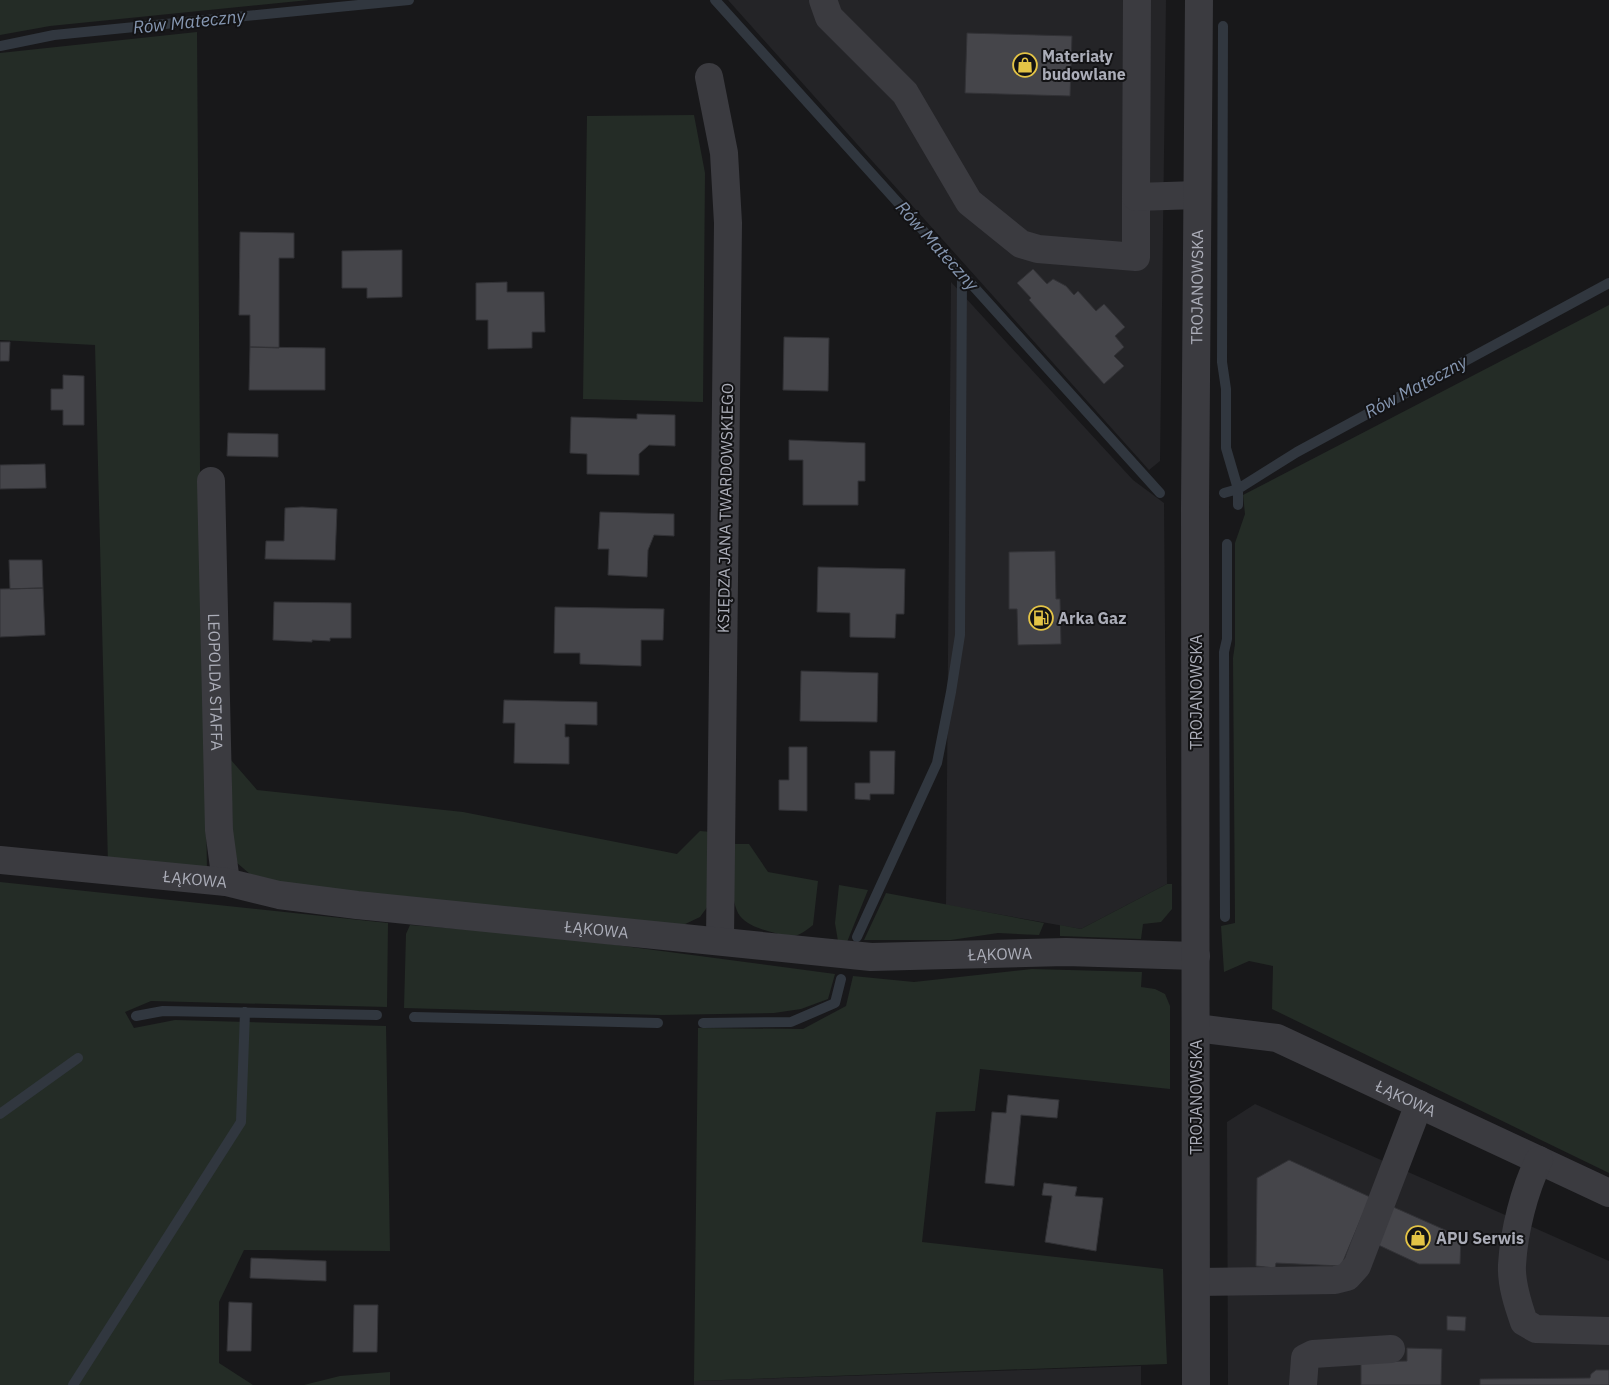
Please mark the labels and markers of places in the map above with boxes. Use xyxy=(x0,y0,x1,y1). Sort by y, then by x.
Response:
place label: Materiały budowlane xyxy=(1042,46,1126,84)
shop icon: Materiały budowlane xyxy=(1012,52,1038,78)
fuel station icon: Arka Gaz xyxy=(1028,605,1054,631)
place label: Arka Gaz xyxy=(1058,608,1126,628)
shop icon: APU Serwis xyxy=(1405,1225,1431,1251)
place label: APU Serwis xyxy=(1436,1228,1524,1248)

